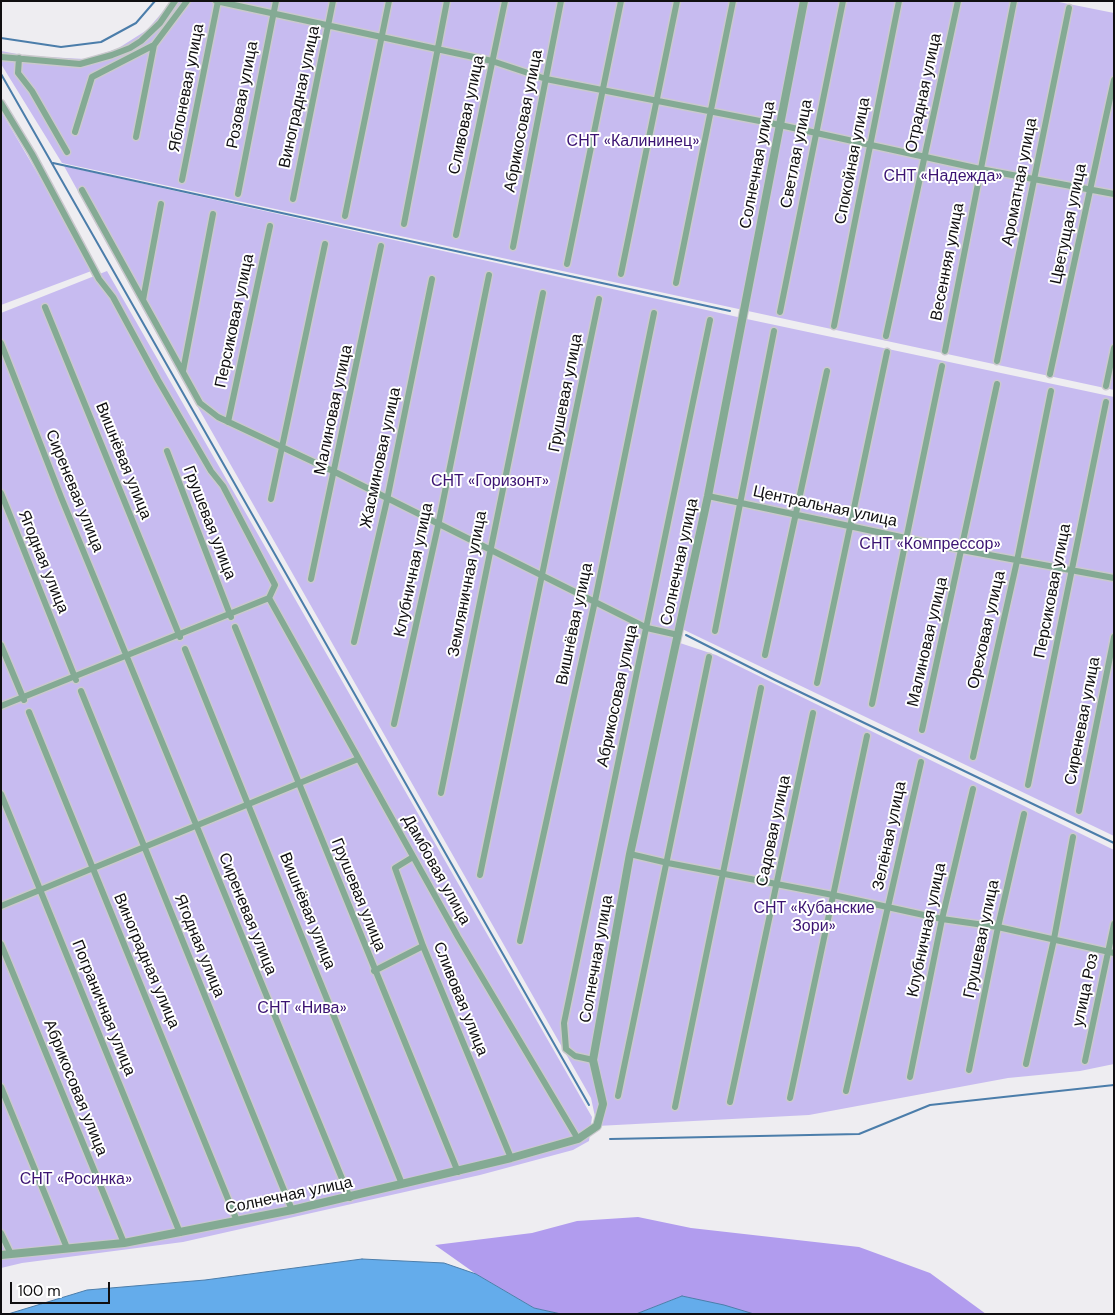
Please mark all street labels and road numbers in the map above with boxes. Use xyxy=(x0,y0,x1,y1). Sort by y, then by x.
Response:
street label: Яблоневая улица xyxy=(165,22,209,154)
street label: Виноградная улица xyxy=(276,24,324,170)
street label: Отрадная улица xyxy=(902,32,946,154)
street label: Розовая улица xyxy=(223,40,263,150)
street label: Абрикосовая улица xyxy=(501,48,547,194)
street label: Сливовая улица xyxy=(445,54,489,176)
street label: Спокойная улица xyxy=(831,96,875,226)
street label: Светлая улица xyxy=(777,98,817,210)
street label: Солнечная улица xyxy=(736,100,780,230)
street label: Ароматная улица xyxy=(998,116,1042,248)
street label: Цветущая улица xyxy=(1047,162,1091,286)
street label: Весенняя улица xyxy=(927,201,969,323)
street label: Персиковая улица xyxy=(211,252,259,390)
street label: Грушевая улица xyxy=(545,332,587,454)
street label: Малиновая улица xyxy=(311,343,357,477)
street label: Жасминовая улица xyxy=(357,386,405,530)
street label: Вишнёвая улица xyxy=(91,400,155,522)
street label: Сиреневая улица xyxy=(41,427,107,555)
street label: Грушевая улица xyxy=(178,463,240,583)
street label: Центральная улица xyxy=(751,482,899,532)
street label: Солнечная улица xyxy=(657,497,703,627)
street label: Клубничная улица xyxy=(390,501,438,639)
street label: Ягодная улица xyxy=(14,508,72,616)
street label: Земляничная улица xyxy=(444,509,492,659)
street label: Персиковая улица xyxy=(1031,522,1075,660)
street label: Вишнёвая улица xyxy=(553,561,597,687)
street label: Ореховая улица xyxy=(964,569,1010,691)
street label: Малиновая улица xyxy=(904,575,952,709)
street label: Абрикосовая улица xyxy=(594,623,642,769)
street label: Сиреневая улица xyxy=(1061,655,1105,787)
street label: Садовая улица xyxy=(753,774,795,888)
street label: Зелёная улица xyxy=(869,780,911,892)
street label: Дамбовая улица xyxy=(398,812,474,928)
street label: Грушевая улица xyxy=(327,836,389,954)
street label: Сиреневая улица xyxy=(214,850,280,978)
street label: Вишнёвая улица xyxy=(275,850,339,972)
street label: Клубничная улица xyxy=(903,861,951,999)
street label: Грушевая улица xyxy=(960,878,1004,1000)
street label: Виноградная улица xyxy=(109,891,183,1031)
street label: Ягодная улица xyxy=(170,892,228,1000)
street label: Солнечная улица xyxy=(576,894,618,1024)
street label: Пограничная улица xyxy=(67,937,139,1079)
street label: Сливовая улица xyxy=(428,939,492,1059)
street label: улица Роз xyxy=(1069,952,1103,1028)
street label: Абрикосовая улица xyxy=(39,1017,111,1159)
street label: Солнечная улица xyxy=(224,1173,354,1219)

